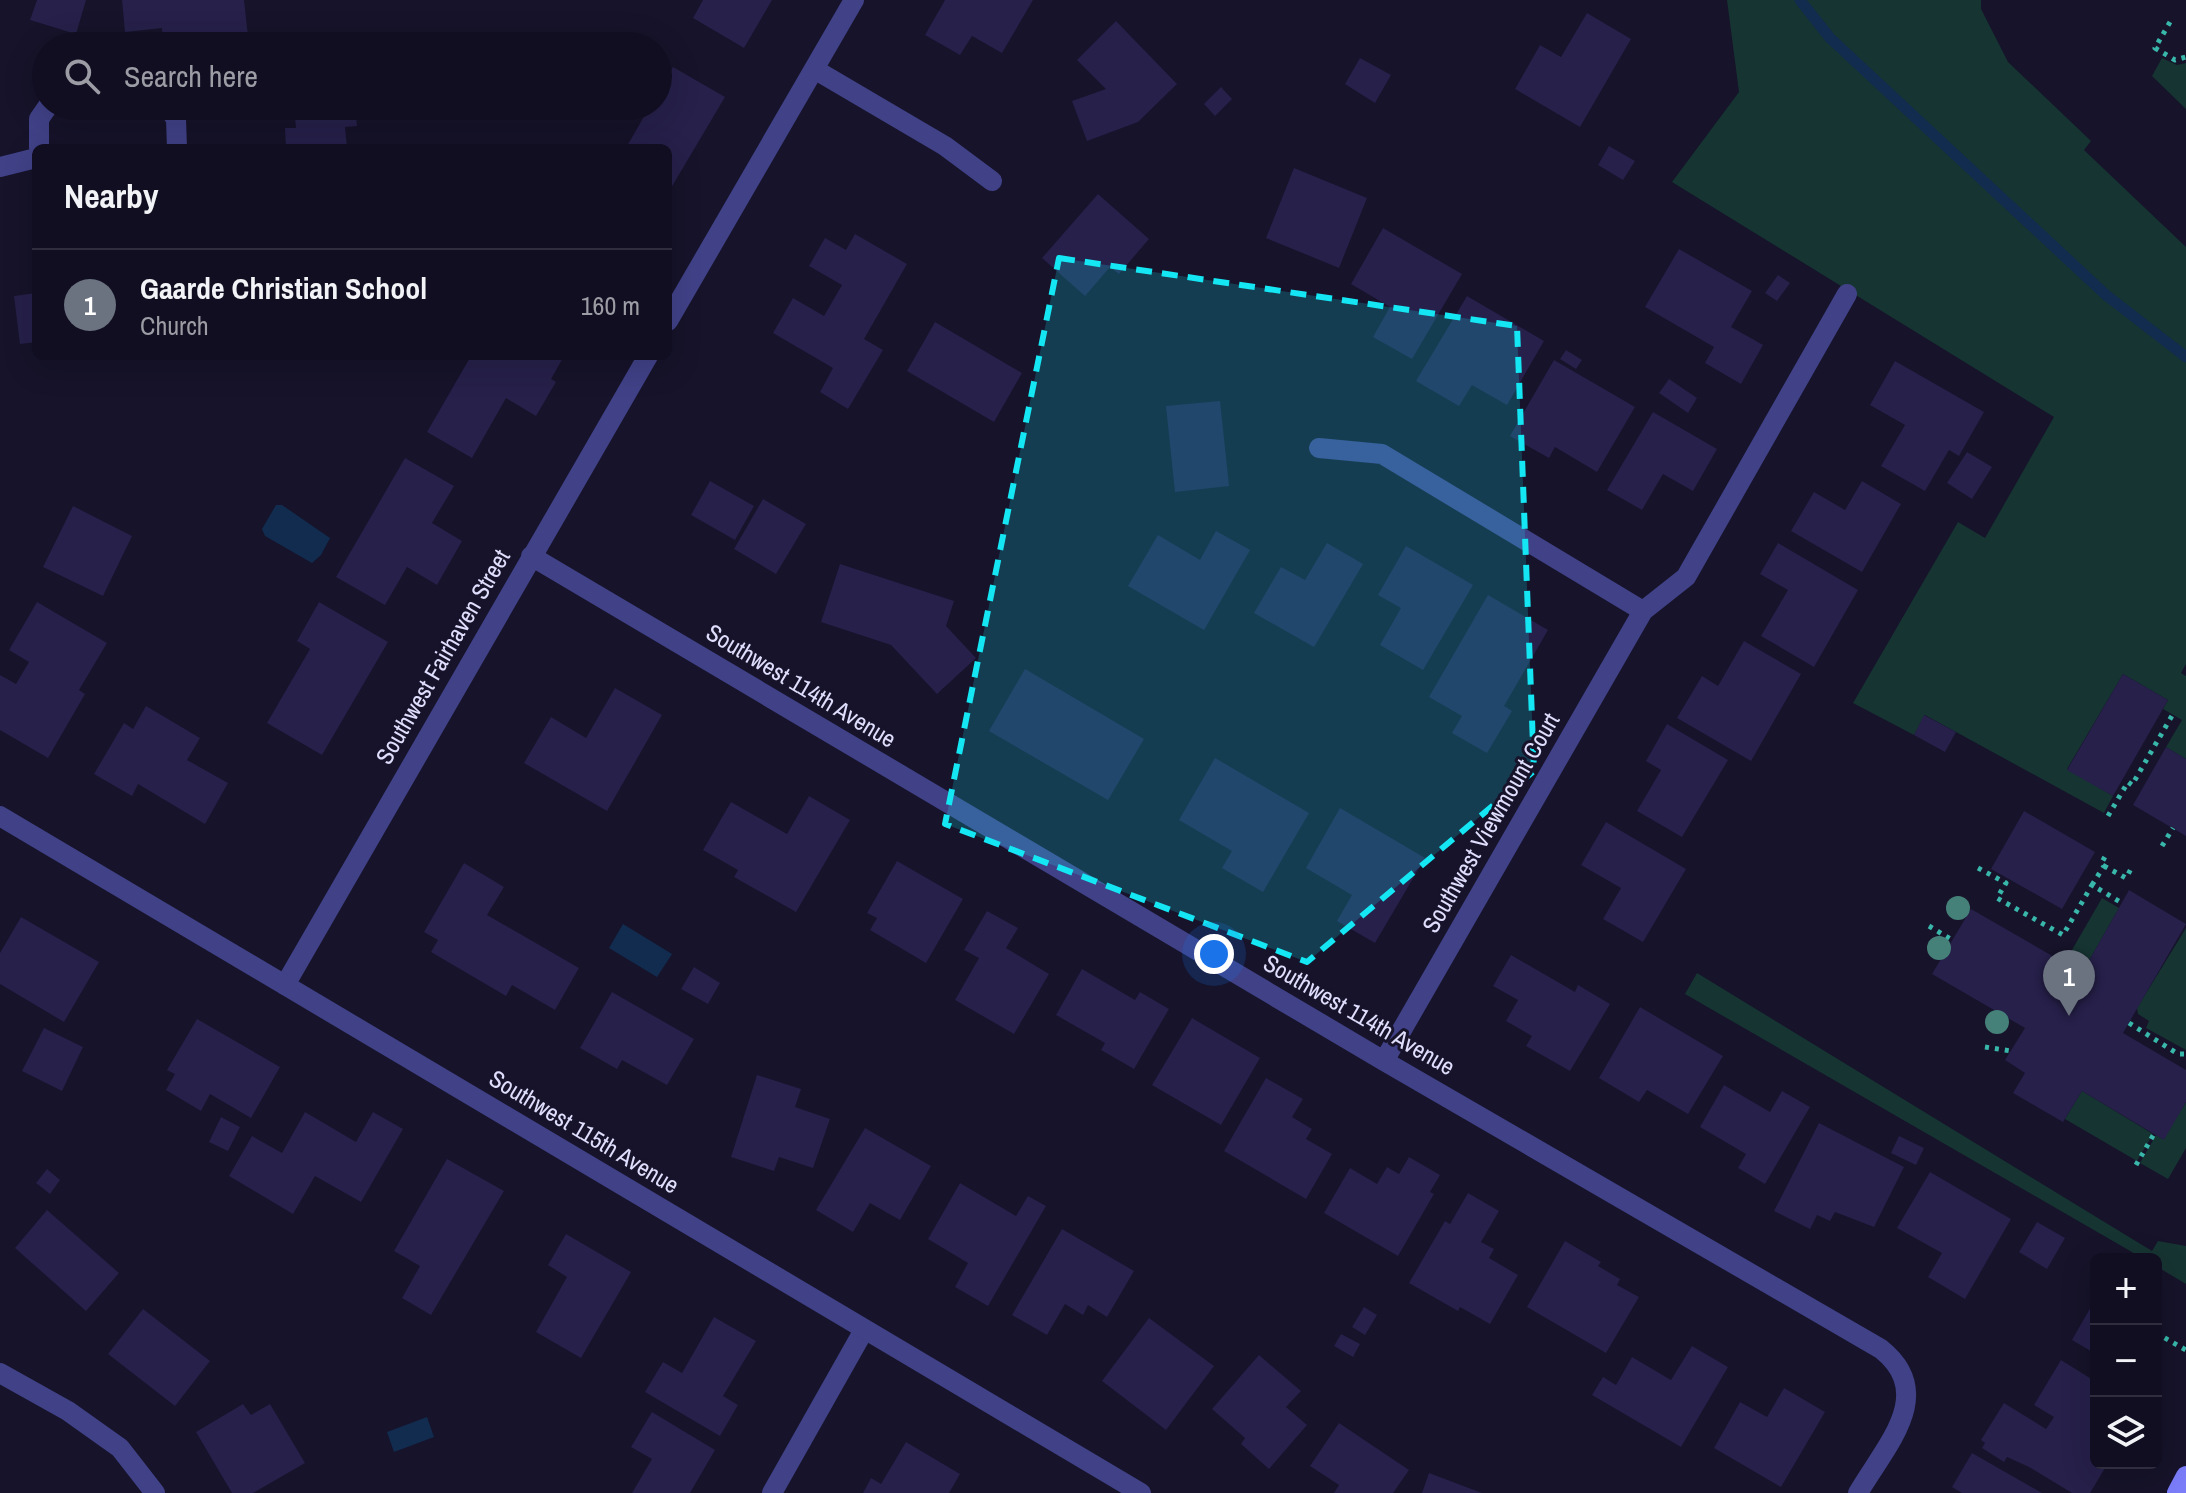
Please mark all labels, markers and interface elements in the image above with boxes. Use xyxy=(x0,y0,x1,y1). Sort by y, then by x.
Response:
search box xyxy=(32,32,672,120)
icon: search xyxy=(60,54,104,98)
text: Search here xyxy=(124,56,258,96)
text: Nearby xyxy=(64,173,159,219)
text: Gaarde Christian School xyxy=(140,268,427,308)
text: 1 xyxy=(84,288,96,323)
text: 160 m xyxy=(581,288,640,323)
text: Church xyxy=(140,308,209,343)
street label: Southwest Fairhaven Street xyxy=(368,543,517,770)
street label: Southwest 114th Avenue xyxy=(701,616,902,754)
street label: Southwest Viewmount Court xyxy=(1414,706,1567,938)
your location xyxy=(1194,934,1234,974)
street label: Southwest 114th Avenue xyxy=(1258,946,1461,1082)
pin: 1 xyxy=(2043,950,2095,1016)
street label: Southwest 115th Avenue xyxy=(484,1062,685,1200)
map controls xyxy=(2090,1253,2162,1469)
button: + xyxy=(2090,1253,2162,1325)
button: − xyxy=(2090,1325,2162,1397)
button: layers xyxy=(2090,1397,2162,1469)

